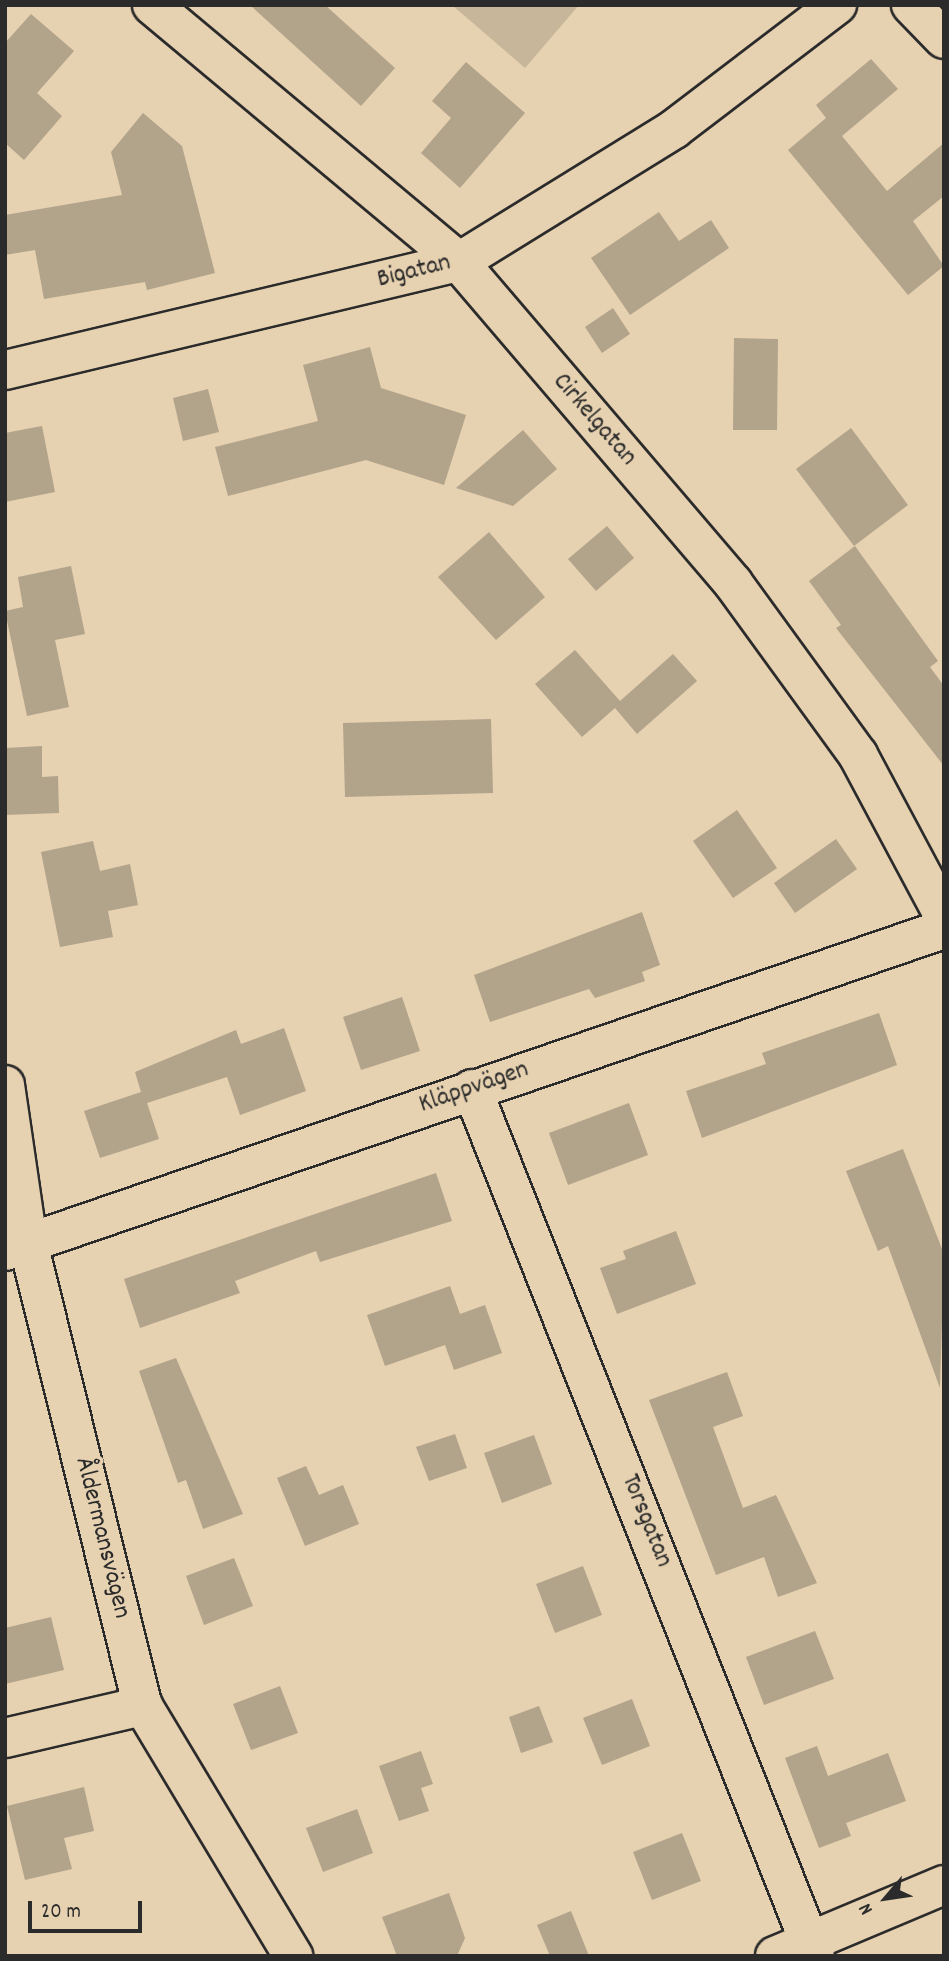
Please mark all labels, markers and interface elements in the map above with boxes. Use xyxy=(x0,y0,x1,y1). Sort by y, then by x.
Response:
street label: Bigatan xyxy=(374,248,454,296)
street label: Cirkelgatan xyxy=(545,367,643,473)
street label: Kläppvägen xyxy=(415,1055,533,1121)
street label: Åldermansvägen xyxy=(67,1454,137,1622)
street label: Torsgatan xyxy=(613,1470,679,1572)
north arrow xyxy=(851,1863,921,1933)
scale bar xyxy=(32,1888,145,1932)
text: 20 m xyxy=(41,1898,81,1928)
text: N xyxy=(853,1898,881,1919)

